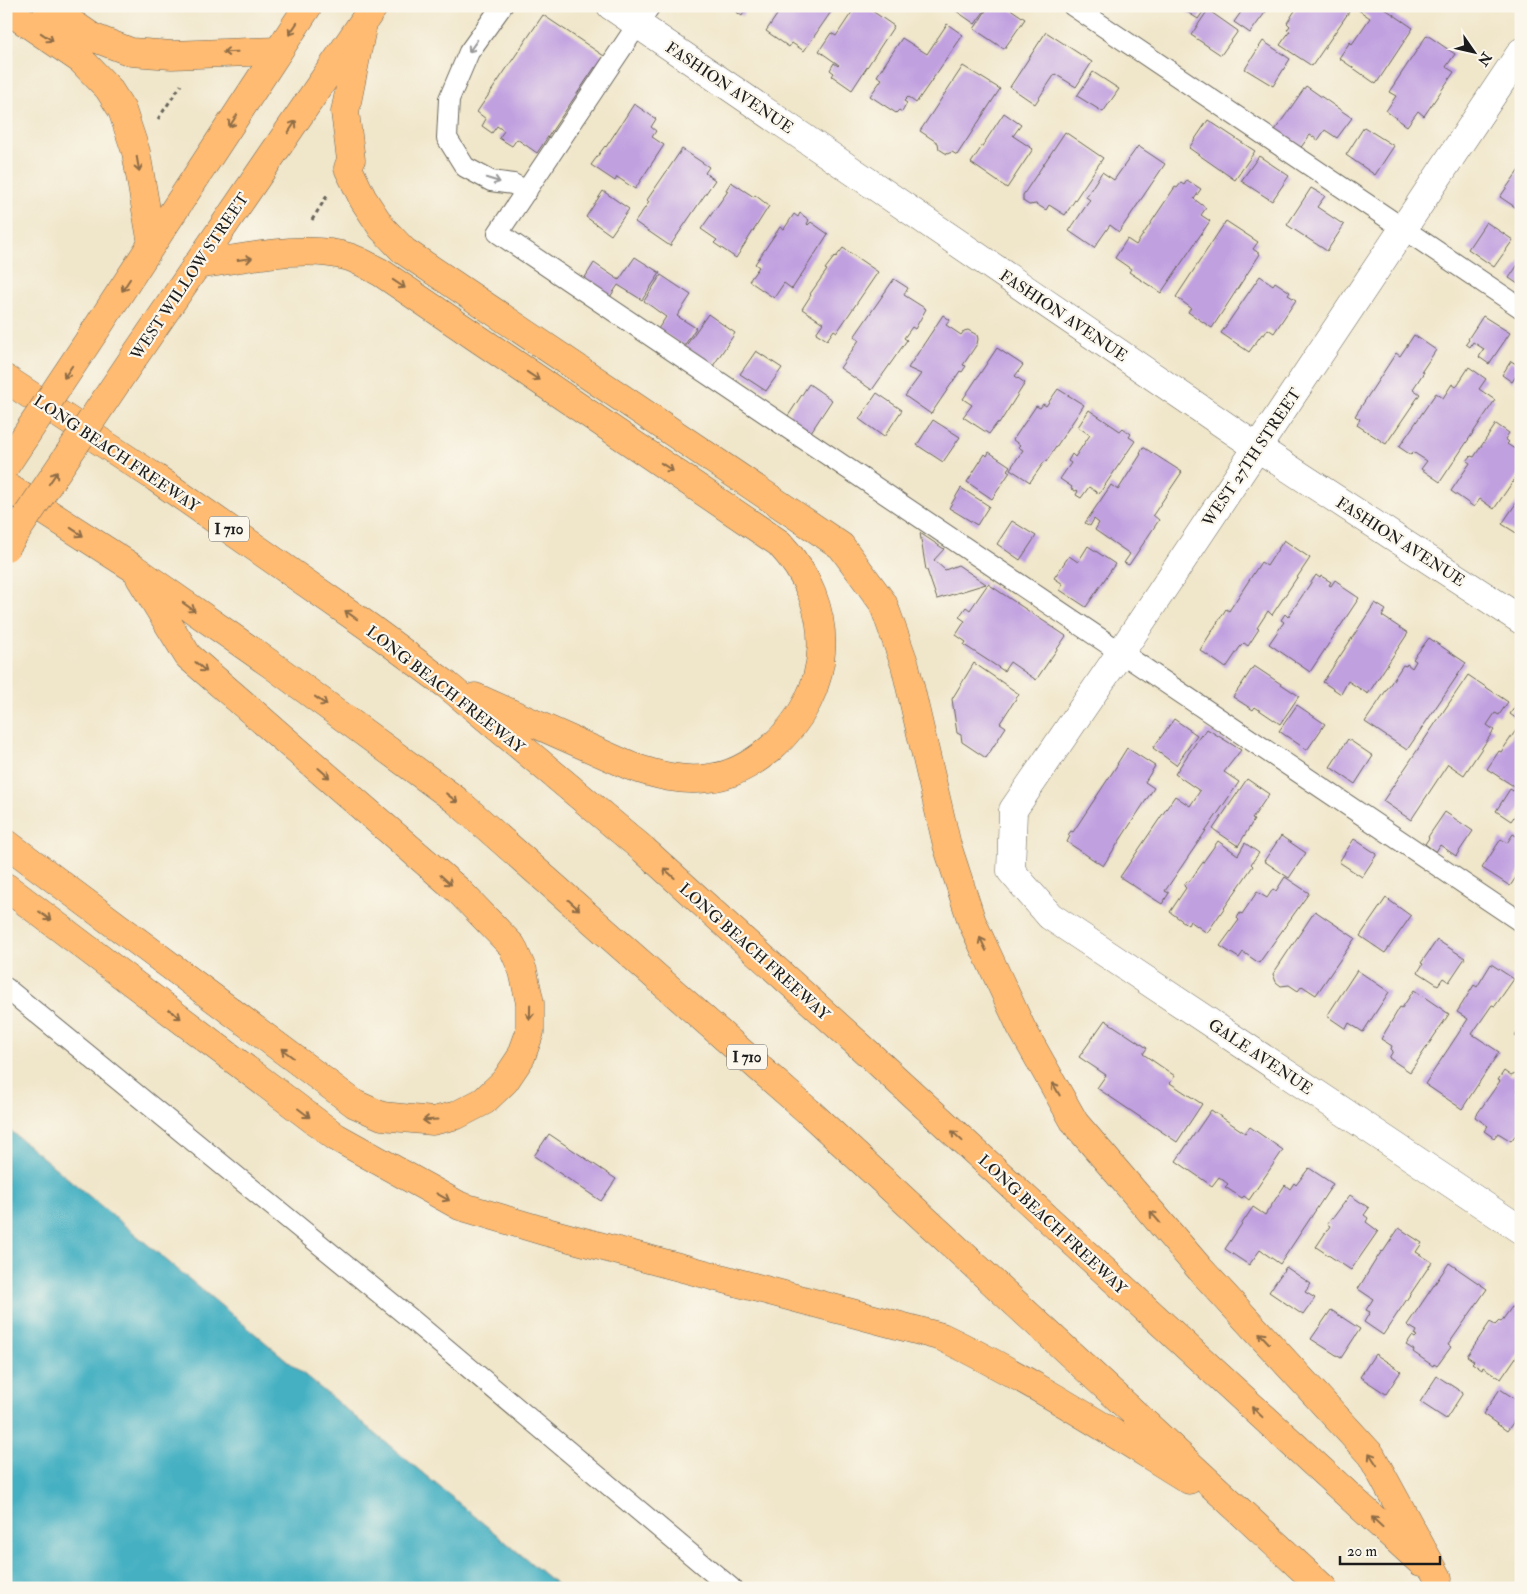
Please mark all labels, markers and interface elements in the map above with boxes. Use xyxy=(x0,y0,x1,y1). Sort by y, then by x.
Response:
one-way arrow xyxy=(288,21,298,35)
north arrow xyxy=(1450,28,1500,78)
one-way arrow xyxy=(39,32,53,42)
street label: FASHION AVENUE xyxy=(662,38,797,138)
one-way arrow xyxy=(468,39,478,53)
one-way arrow xyxy=(222,48,238,57)
text: N xyxy=(1474,48,1495,69)
one-way arrow xyxy=(227,114,238,128)
one-way arrow xyxy=(287,120,297,134)
one-way arrow xyxy=(134,155,144,171)
one-way arrow xyxy=(484,175,500,185)
street label: WEST WILLOW STREET xyxy=(126,189,253,365)
one-way arrow xyxy=(236,253,252,263)
street label: FASHION AVENUE xyxy=(996,266,1131,366)
one-way arrow xyxy=(120,277,130,291)
one-way arrow xyxy=(391,279,405,289)
one-way arrow xyxy=(63,365,73,379)
one-way arrow xyxy=(526,371,540,381)
street label: WEST 27TH STREET xyxy=(1197,384,1306,532)
street label: LONG BEACH FREEWAY xyxy=(30,391,204,517)
one-way arrow xyxy=(660,462,674,472)
one-way arrow xyxy=(48,471,58,485)
street label: FASHION AVENUE xyxy=(1332,493,1469,591)
road number: I 710 xyxy=(209,516,249,542)
one-way arrow xyxy=(69,527,83,537)
one-way arrow xyxy=(182,602,196,612)
one-way arrow xyxy=(344,610,358,620)
street label: LONG BEACH FREEWAY xyxy=(362,622,529,759)
one-way arrow xyxy=(194,661,207,673)
one-way arrow xyxy=(314,696,328,707)
one-way arrow xyxy=(317,768,330,779)
one-way arrow xyxy=(445,792,458,803)
one-way arrow xyxy=(663,867,676,879)
one-way arrow xyxy=(440,874,453,886)
street label: LONG BEACH FREEWAY xyxy=(675,879,835,1025)
one-way arrow xyxy=(568,899,581,911)
one-way arrow xyxy=(38,911,51,922)
one-way arrow xyxy=(977,937,987,952)
one-way arrow xyxy=(525,1004,535,1020)
one-way arrow xyxy=(168,1009,181,1020)
street label: GALE AVENUE xyxy=(1205,1015,1316,1099)
road number: I 710 xyxy=(727,1044,767,1070)
one-way arrow xyxy=(280,1048,294,1058)
one-way arrow xyxy=(1051,1081,1061,1096)
one-way arrow xyxy=(297,1107,310,1118)
one-way arrow xyxy=(422,1115,438,1124)
one-way arrow xyxy=(951,1130,964,1142)
street label: LONG BEACH FREEWAY xyxy=(974,1151,1131,1300)
one-way arrow xyxy=(435,1192,450,1202)
one-way arrow xyxy=(1150,1210,1161,1223)
one-way arrow xyxy=(1258,1331,1270,1344)
one-way arrow xyxy=(1251,1406,1264,1417)
one-way arrow xyxy=(1367,1452,1378,1466)
one-way arrow xyxy=(1370,1516,1383,1527)
scale bar xyxy=(1340,1534,1440,1566)
text: 20 m xyxy=(1347,1542,1377,1561)

